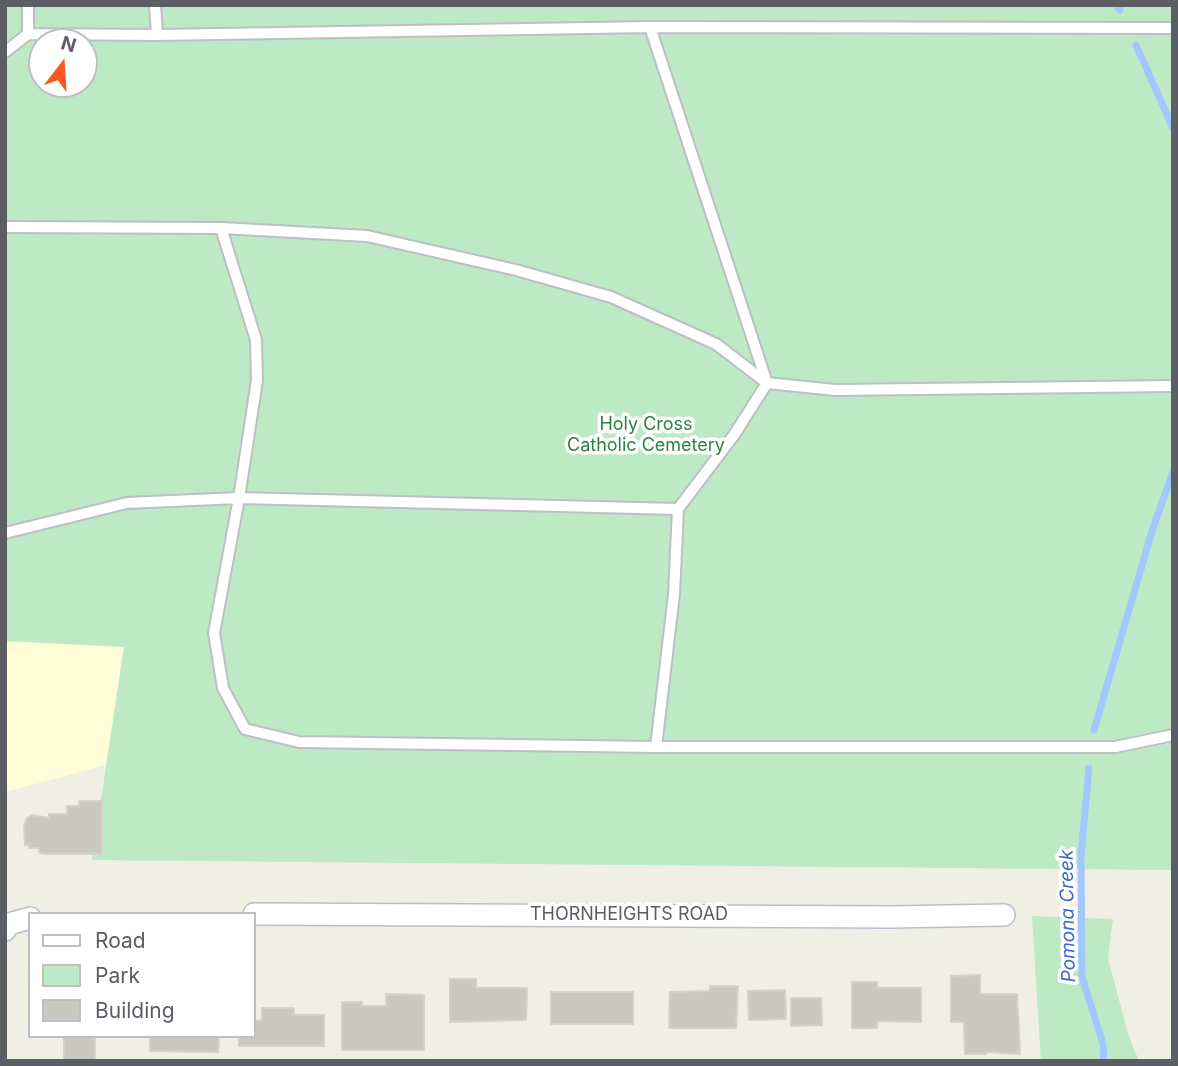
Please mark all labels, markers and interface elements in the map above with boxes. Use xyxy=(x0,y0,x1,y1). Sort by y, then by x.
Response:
north arrow xyxy=(28,28,98,98)
text: N xyxy=(58,31,79,57)
park label: Holy Cross Catholic Cemetery xyxy=(567,414,725,457)
water label: Pomona Creek xyxy=(1055,849,1081,983)
street label: THORNHEIGHTS ROAD xyxy=(530,904,728,926)
legend xyxy=(28,912,256,1038)
text: Road xyxy=(95,928,146,953)
text: Park xyxy=(95,963,140,988)
text: Building xyxy=(95,998,175,1023)

